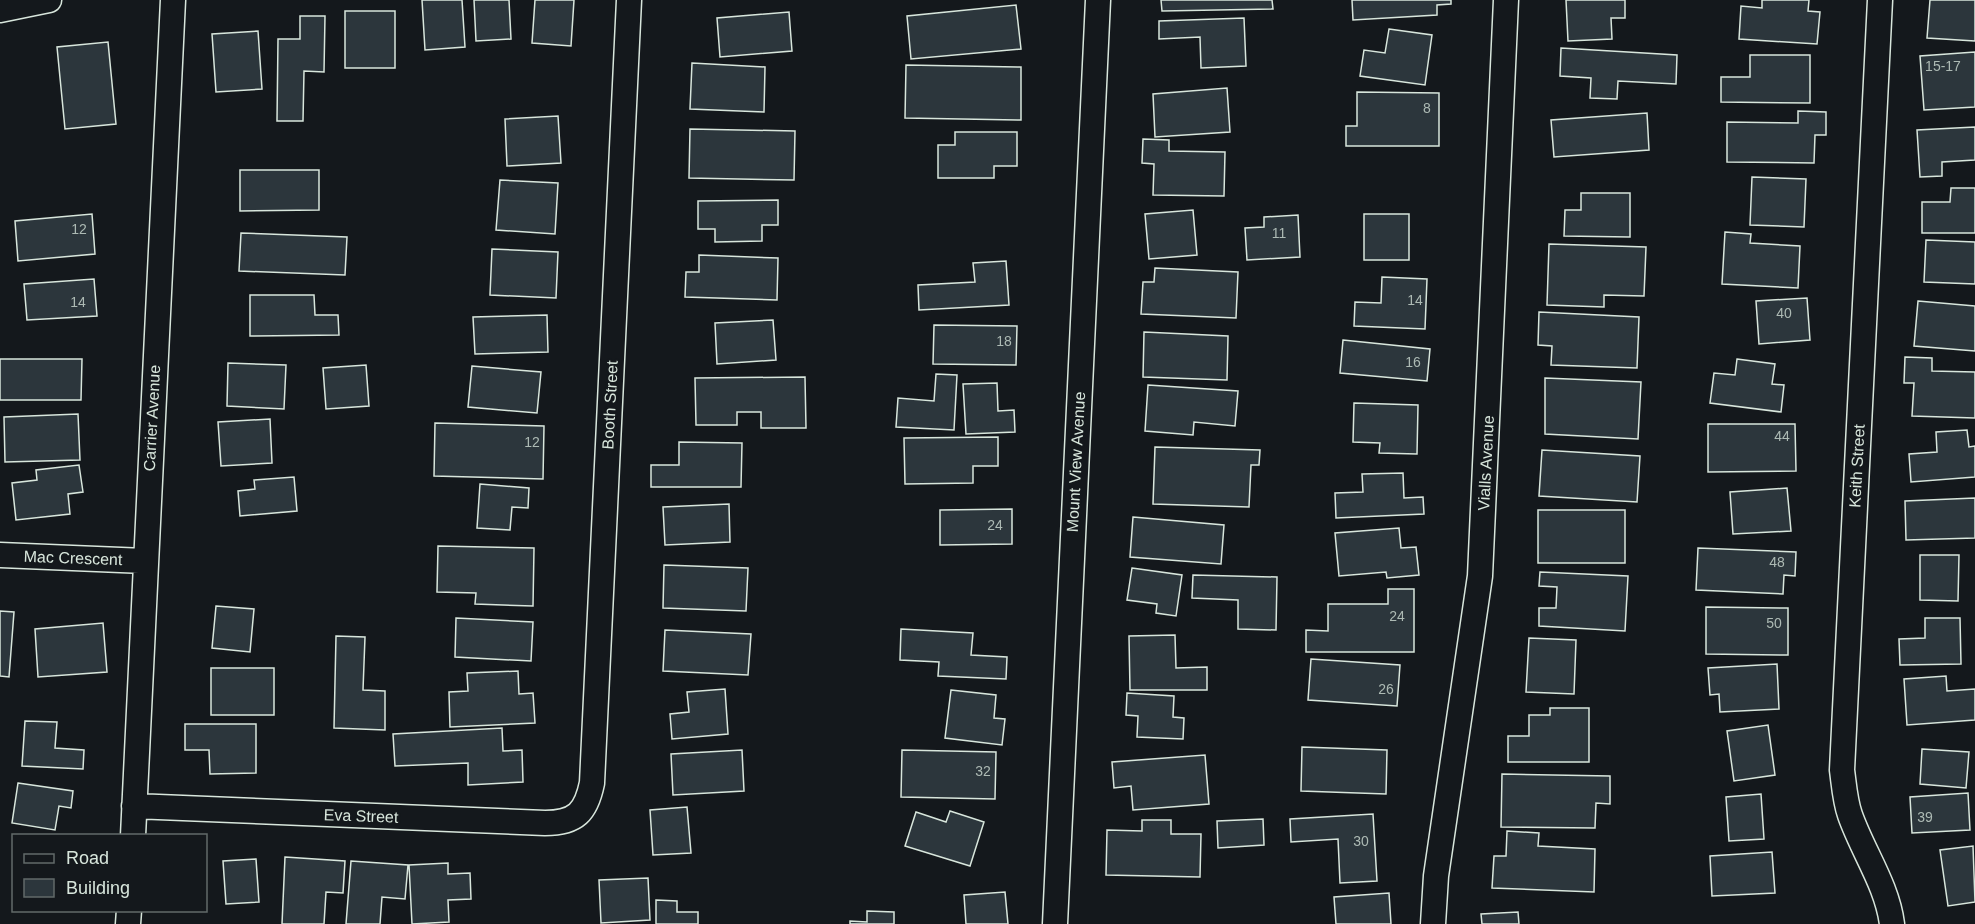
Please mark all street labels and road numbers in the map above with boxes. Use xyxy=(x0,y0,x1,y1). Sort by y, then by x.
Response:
street label: Booth Street xyxy=(599,360,621,450)
street label: Carrier Avenue xyxy=(141,364,163,472)
street label: Mount View Avenue xyxy=(1064,391,1088,533)
street label: Vialls Avenue xyxy=(1475,415,1497,511)
street label: Keith Street xyxy=(1846,423,1868,508)
street label: Mac Crescent xyxy=(23,548,123,568)
street label: Eva Street xyxy=(323,806,399,826)

